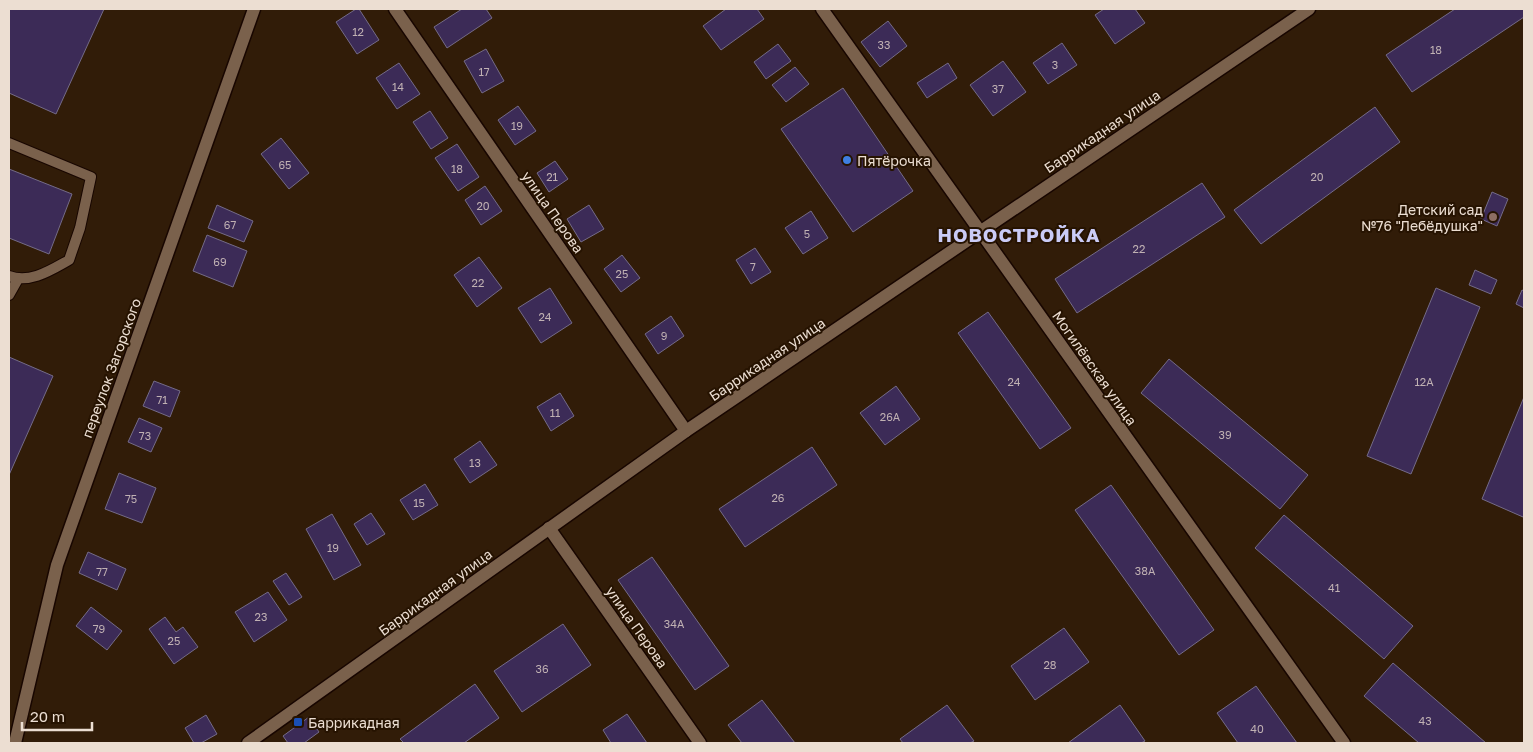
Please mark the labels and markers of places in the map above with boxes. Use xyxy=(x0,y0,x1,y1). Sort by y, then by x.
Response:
place label: Пятёрочка xyxy=(857,152,931,169)
marker: Пятёрочка xyxy=(841,154,853,166)
place label: Детский сад №76 "Лебёдушка" xyxy=(1361,201,1484,234)
marker: Детский сад №76 "Лебёдушка" xyxy=(1487,211,1499,223)
place label: Баррикадная xyxy=(308,714,400,731)
marker: Баррикадная xyxy=(292,716,304,728)

